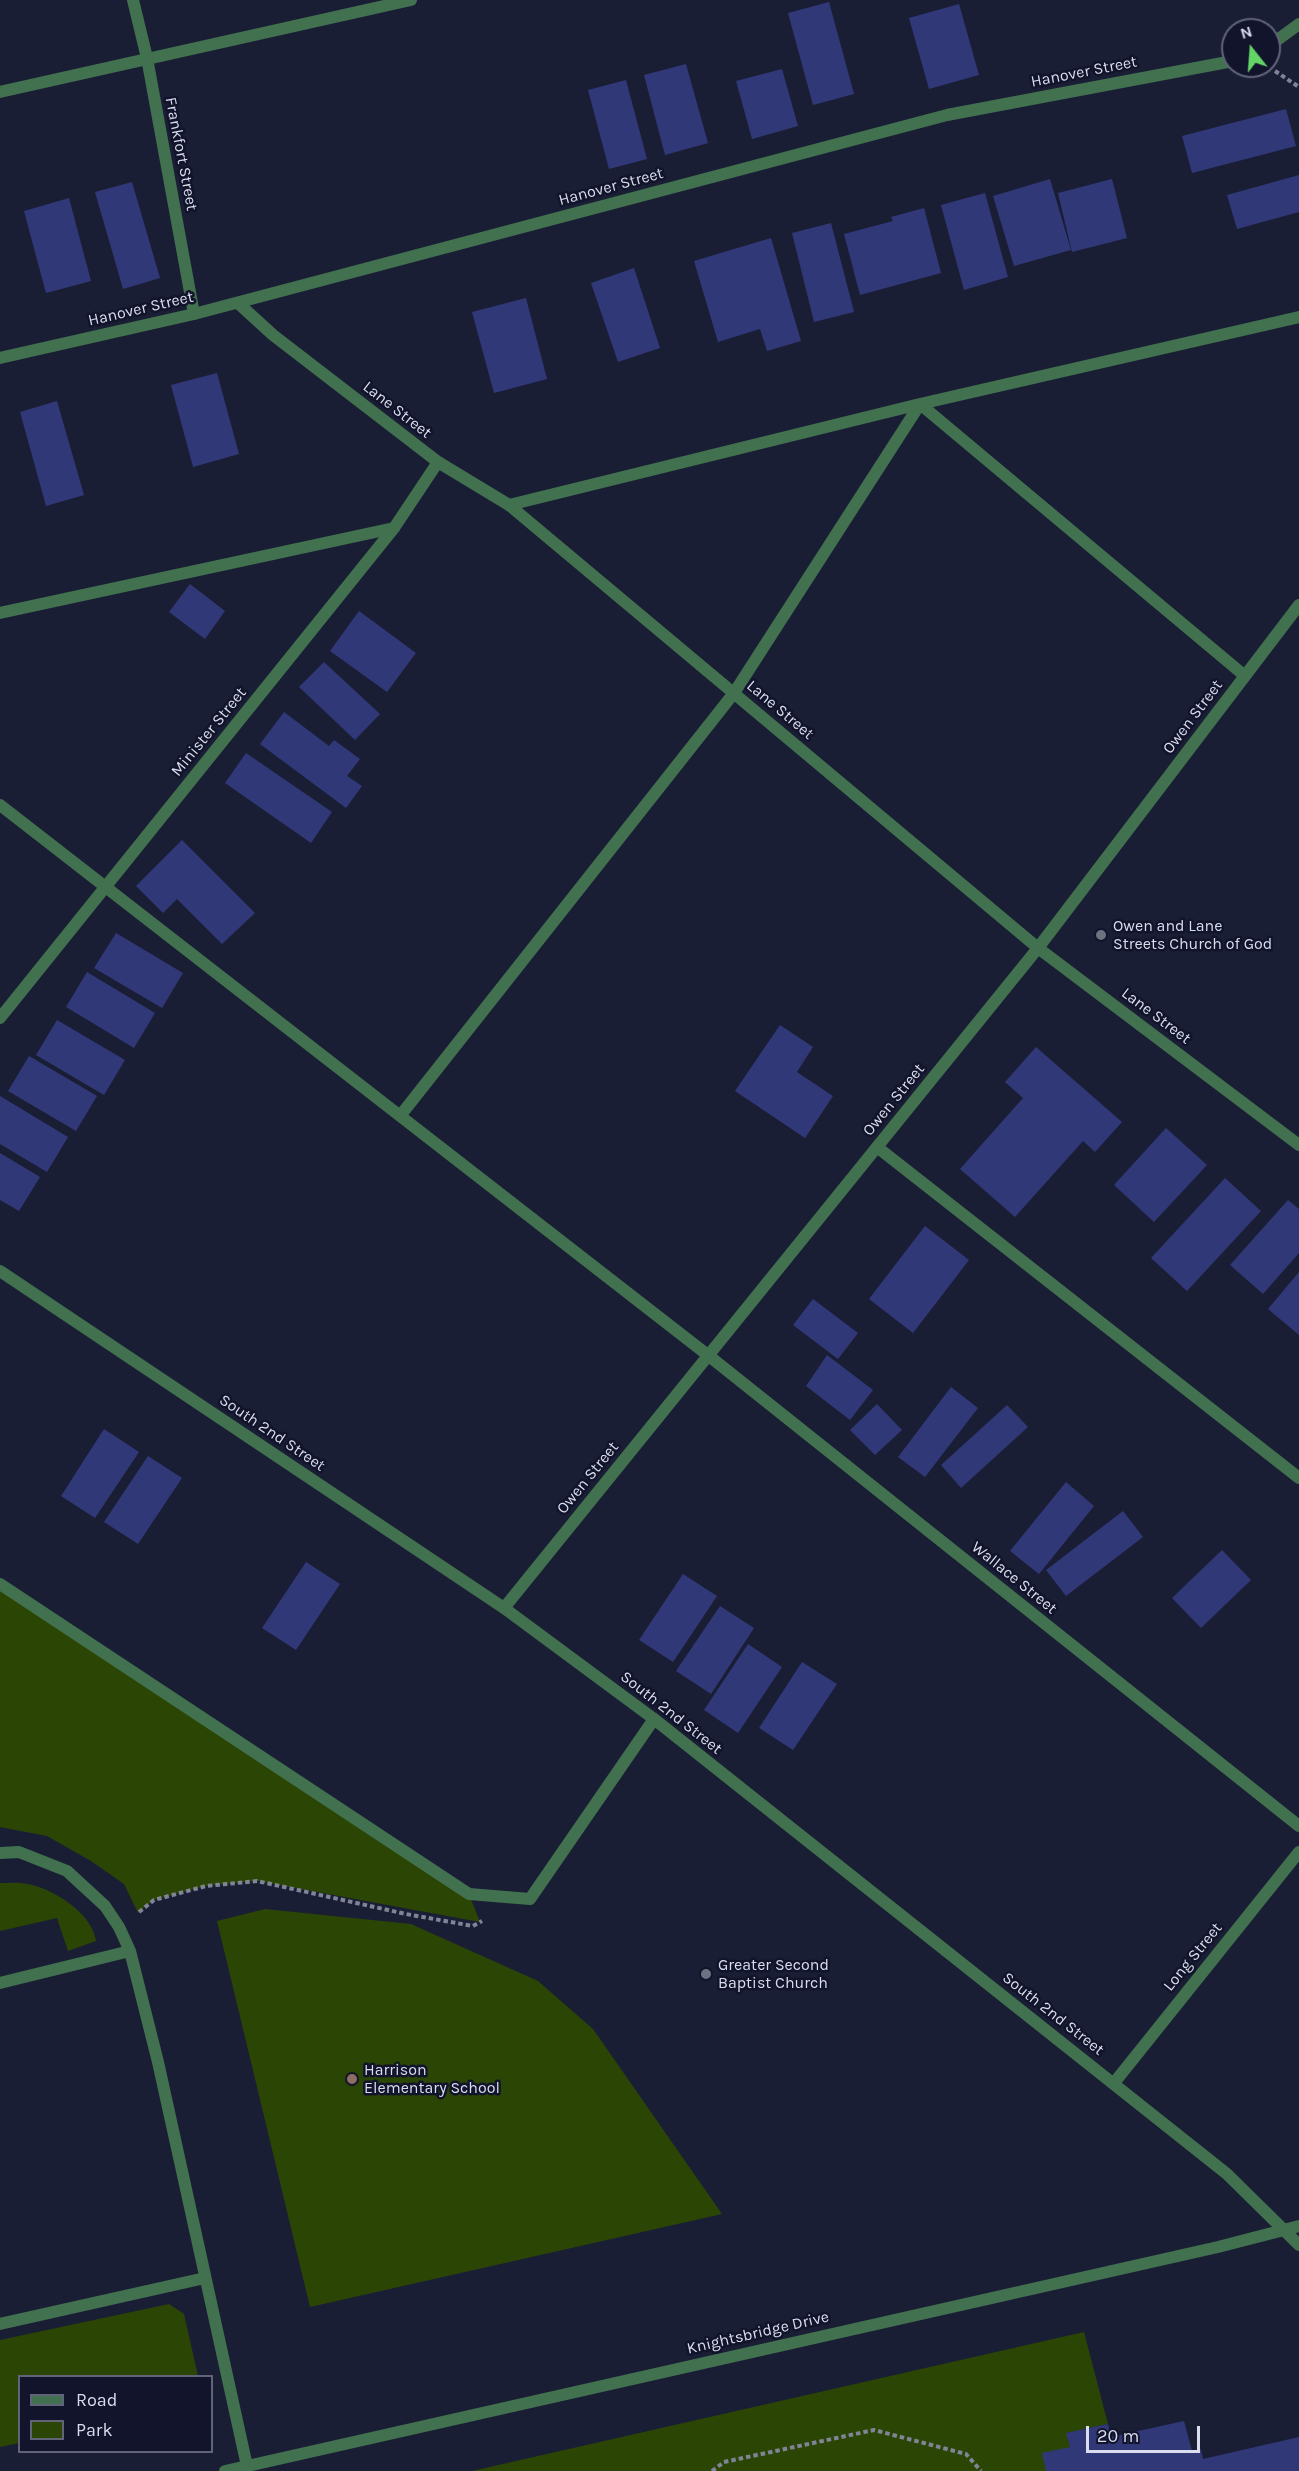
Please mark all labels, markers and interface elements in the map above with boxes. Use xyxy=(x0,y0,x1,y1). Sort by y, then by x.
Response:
north arrow xyxy=(1221,18,1281,78)
text: N xyxy=(1238,21,1254,43)
street label: Hanover Street xyxy=(1029,52,1139,92)
street label: Frankfort Street xyxy=(161,96,201,212)
street label: Hanover Street xyxy=(557,164,665,210)
street label: Hanover Street xyxy=(86,288,196,330)
street label: Lane Street xyxy=(359,377,435,443)
street label: Lane Street xyxy=(742,676,818,744)
street label: Owen Street xyxy=(1159,676,1227,758)
street label: Minister Street xyxy=(167,684,251,780)
place label: Owen and Lane Streets Church of God xyxy=(1113,916,1272,954)
marker: Owen and Lane Streets Church of God xyxy=(1094,928,1108,942)
street label: Lane Street xyxy=(1118,984,1194,1048)
street label: Owen Street xyxy=(859,1060,929,1140)
street label: South 2nd Street xyxy=(215,1390,329,1476)
street label: Owen Street xyxy=(553,1438,623,1518)
street label: Wallace Street xyxy=(967,1538,1061,1618)
street label: South 2nd Street xyxy=(616,1667,726,1759)
street label: Long Street xyxy=(1160,1919,1226,1995)
place label: Greater Second Baptist Church xyxy=(718,1955,829,1993)
marker: Greater Second Baptist Church xyxy=(699,1967,713,1981)
street label: South 2nd Street xyxy=(998,1968,1108,2060)
place label: Harrison Elementary School xyxy=(364,2060,500,2098)
marker: Harrison Elementary School xyxy=(345,2072,359,2086)
street label: Knightsbridge Drive xyxy=(685,2307,831,2359)
legend xyxy=(18,2375,213,2453)
text: Road xyxy=(76,2389,117,2411)
scale bar xyxy=(1089,2414,1203,2452)
text: Park xyxy=(76,2419,113,2441)
text: 20 m xyxy=(1097,2425,1139,2447)

